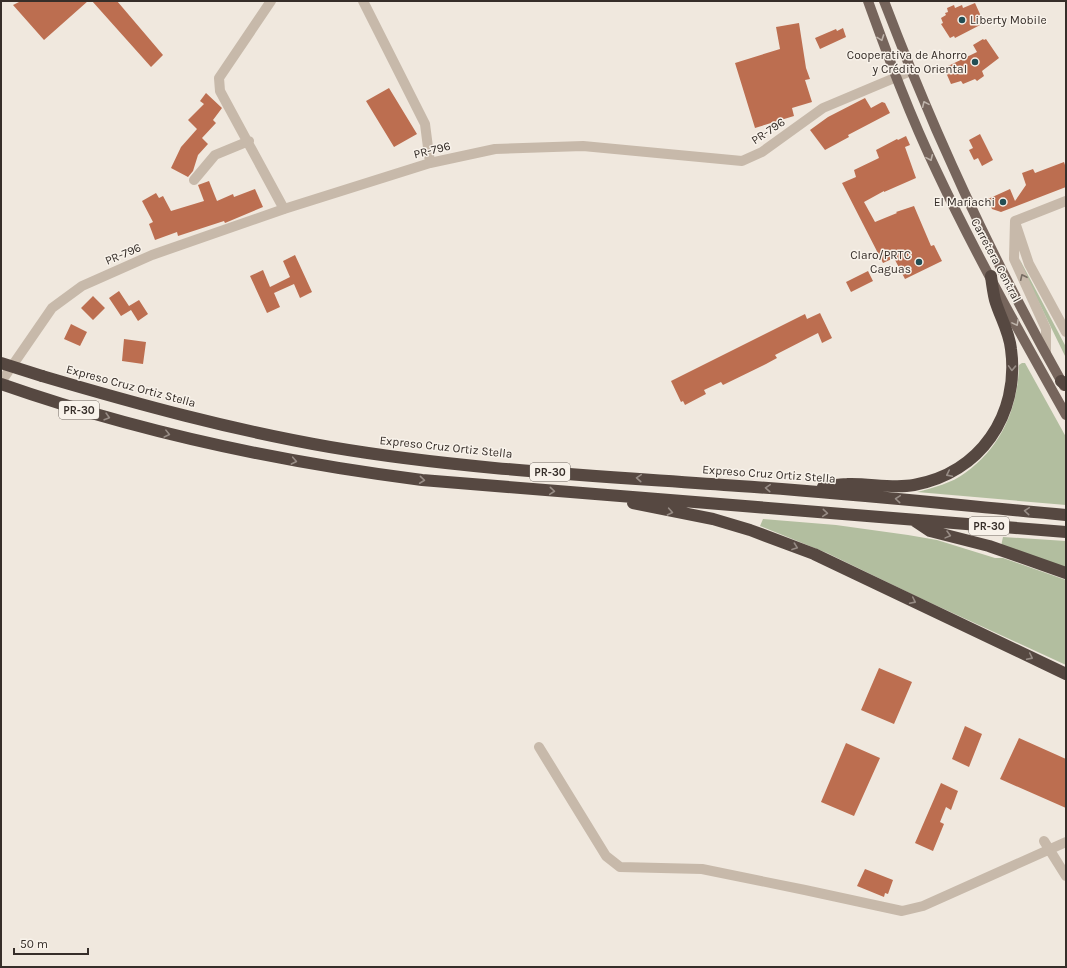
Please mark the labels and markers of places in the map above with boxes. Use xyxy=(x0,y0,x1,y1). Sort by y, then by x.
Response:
place label: Liberty Mobile xyxy=(970,13,1047,27)
marker: Liberty Mobile xyxy=(957,15,967,25)
place label: Cooperativa de Ahorro y Crédito Oriental xyxy=(847,48,967,76)
marker: Cooperativa de Ahorro y Crédito Oriental xyxy=(970,57,980,67)
place label: El Mariachi xyxy=(934,195,995,209)
marker: El Mariachi xyxy=(998,197,1008,207)
place label: Claro/PRTC Caguas xyxy=(850,248,911,276)
marker: Claro/PRTC Caguas xyxy=(914,257,924,267)

